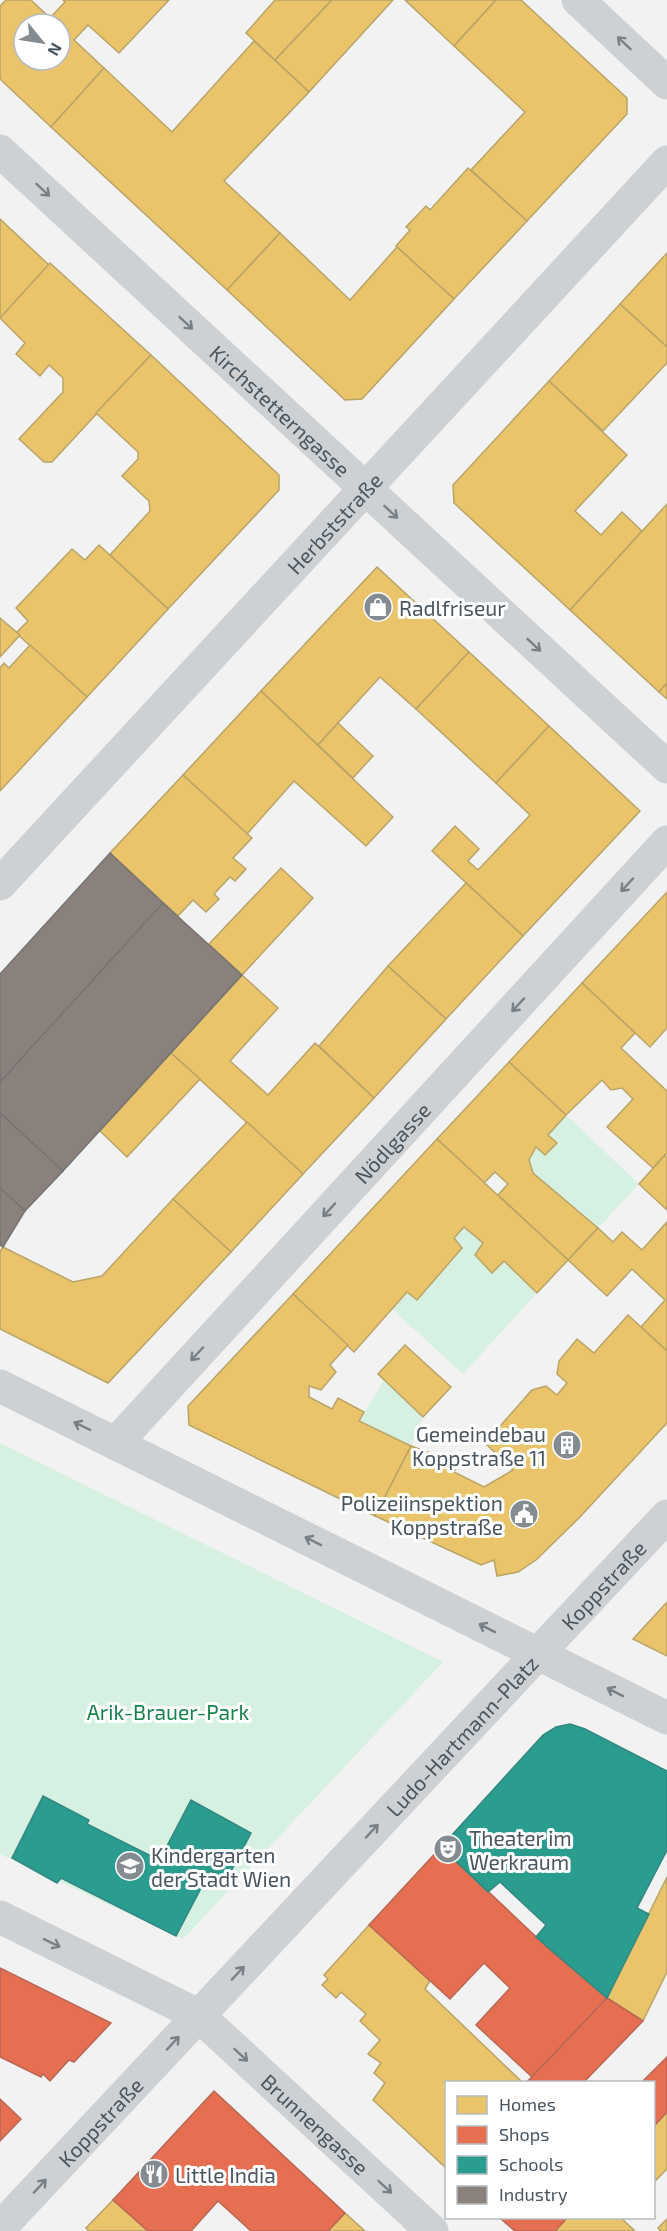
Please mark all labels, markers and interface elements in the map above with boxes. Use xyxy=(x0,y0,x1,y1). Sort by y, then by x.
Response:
north arrow xyxy=(12,12,72,72)
one-way arrow xyxy=(617,36,632,50)
text: N xyxy=(44,40,67,60)
one-way arrow xyxy=(35,183,50,197)
one-way arrow xyxy=(178,316,193,330)
street label: Kirchstetterngasse xyxy=(205,339,356,481)
street label: Herbststraße xyxy=(281,467,387,578)
one-way arrow xyxy=(383,505,398,519)
shop icon: Radlfriseur xyxy=(362,591,394,623)
place label: Radlfriseur xyxy=(399,595,506,620)
one-way arrow xyxy=(526,637,541,651)
one-way arrow xyxy=(620,878,634,893)
one-way arrow xyxy=(511,997,525,1012)
street label: Nödlgasse xyxy=(348,1097,435,1188)
one-way arrow xyxy=(322,1203,336,1218)
one-way arrow xyxy=(190,1346,204,1361)
one-way arrow xyxy=(73,1420,91,1432)
place label: Gemeindebau Koppstraße 11 xyxy=(412,1421,546,1470)
building icon: Gemeindebau Koppstraße 11 xyxy=(551,1429,583,1461)
place label: Polizeiinspektion Koppstraße xyxy=(341,1490,503,1539)
public building icon: Polizeiinspektion Koppstraße xyxy=(508,1498,540,1530)
one-way arrow xyxy=(304,1535,322,1547)
street label: Koppstraße xyxy=(555,1535,651,1634)
one-way arrow xyxy=(479,1622,497,1634)
street label: Ludo-Hartmann-Platz xyxy=(380,1650,543,1821)
one-way arrow xyxy=(606,1686,624,1697)
park label: Arik-Brauer-Park xyxy=(87,1699,249,1724)
one-way arrow xyxy=(365,1824,380,1839)
place label: Theater im Werkraum xyxy=(469,1825,572,1874)
theatre icon: Theater im Werkraum xyxy=(432,1833,464,1865)
place label: Kindergarten der Stadt Wien xyxy=(151,1842,291,1891)
school or university icon: Kindergarten der Stadt Wien xyxy=(114,1850,146,1882)
one-way arrow xyxy=(43,1938,61,1949)
one-way arrow xyxy=(231,1966,245,1981)
one-way arrow xyxy=(166,2036,180,2051)
one-way arrow xyxy=(234,2048,249,2062)
street label: Brunnengasse xyxy=(257,2068,374,2179)
street label: Koppstraße xyxy=(52,2072,147,2171)
legend xyxy=(445,2081,655,2219)
text: Homes xyxy=(499,2093,556,2115)
text: Shops xyxy=(499,2123,549,2145)
text: Schools xyxy=(499,2153,563,2175)
restaurant icon: Little India xyxy=(138,2158,170,2190)
place label: Little India xyxy=(175,2162,276,2187)
one-way arrow xyxy=(33,2178,47,2193)
one-way arrow xyxy=(377,2180,392,2194)
text: Industry xyxy=(499,2183,568,2205)

